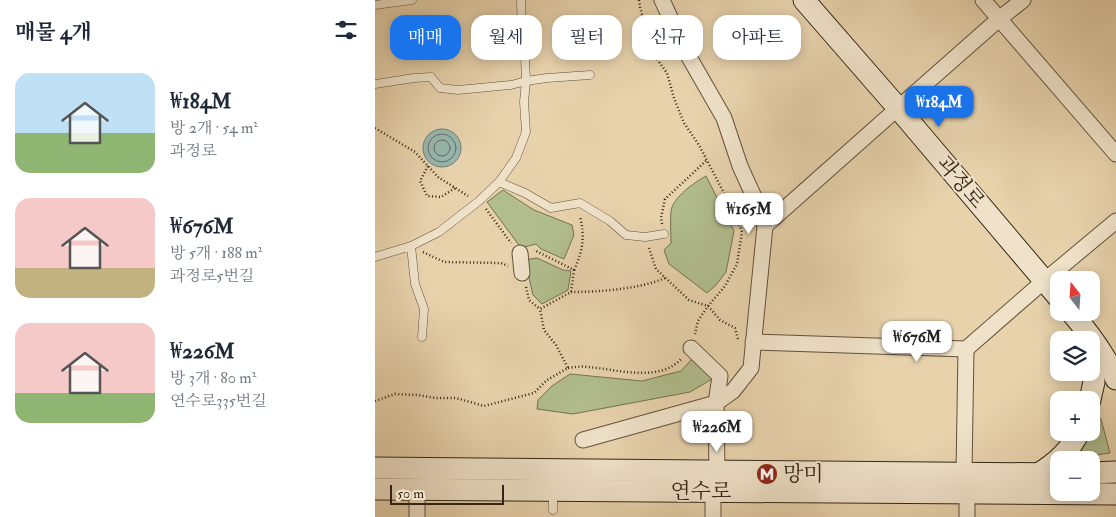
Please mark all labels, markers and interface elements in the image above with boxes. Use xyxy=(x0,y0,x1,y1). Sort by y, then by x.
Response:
chip: 매매 xyxy=(390,15,461,60)
chip: 월세 xyxy=(471,15,542,60)
chip: 필터 xyxy=(552,15,622,60)
chip: 신규 xyxy=(632,15,703,60)
chip: 아파트 xyxy=(713,15,801,60)
icon: filters xyxy=(332,16,360,44)
text: 매물 4개 xyxy=(15,19,92,46)
pin: ₩184M xyxy=(904,86,974,128)
text: ₩184M xyxy=(170,88,231,115)
text: ₩184M xyxy=(916,92,962,112)
icon: home xyxy=(55,93,115,153)
text: 방 2개 · 54 m² xyxy=(170,118,258,138)
text: 과정로 xyxy=(170,141,216,161)
street label: 과정로 xyxy=(931,150,991,214)
pin: ₩165M xyxy=(714,192,784,235)
text: ₩165M xyxy=(726,199,772,219)
text: ₩676M xyxy=(170,213,234,240)
icon: home xyxy=(55,218,115,278)
text: 방 5개 · 188 m² xyxy=(170,243,262,263)
text: 과정로5번길 xyxy=(170,266,254,286)
north arrow xyxy=(1050,271,1100,321)
map controls xyxy=(1050,271,1100,501)
pin: ₩676M xyxy=(882,320,952,363)
text: ₩676M xyxy=(893,327,941,347)
button: layers xyxy=(1050,331,1100,381)
text: ₩226M xyxy=(170,338,235,365)
icon: home xyxy=(55,343,115,403)
text: 방 3개 · 80 m² xyxy=(170,368,256,388)
text: 연수로335번길 xyxy=(170,391,267,411)
button: + xyxy=(1050,391,1100,441)
pin: ₩226M xyxy=(682,410,752,453)
text: ₩226M xyxy=(692,417,742,437)
button: − xyxy=(1050,451,1100,501)
place label: 망미 xyxy=(783,461,824,488)
metro station icon: 망미 xyxy=(755,462,779,486)
street label: 연수로 xyxy=(671,478,731,505)
scale bar xyxy=(390,482,504,505)
text: 50 m xyxy=(397,485,424,502)

